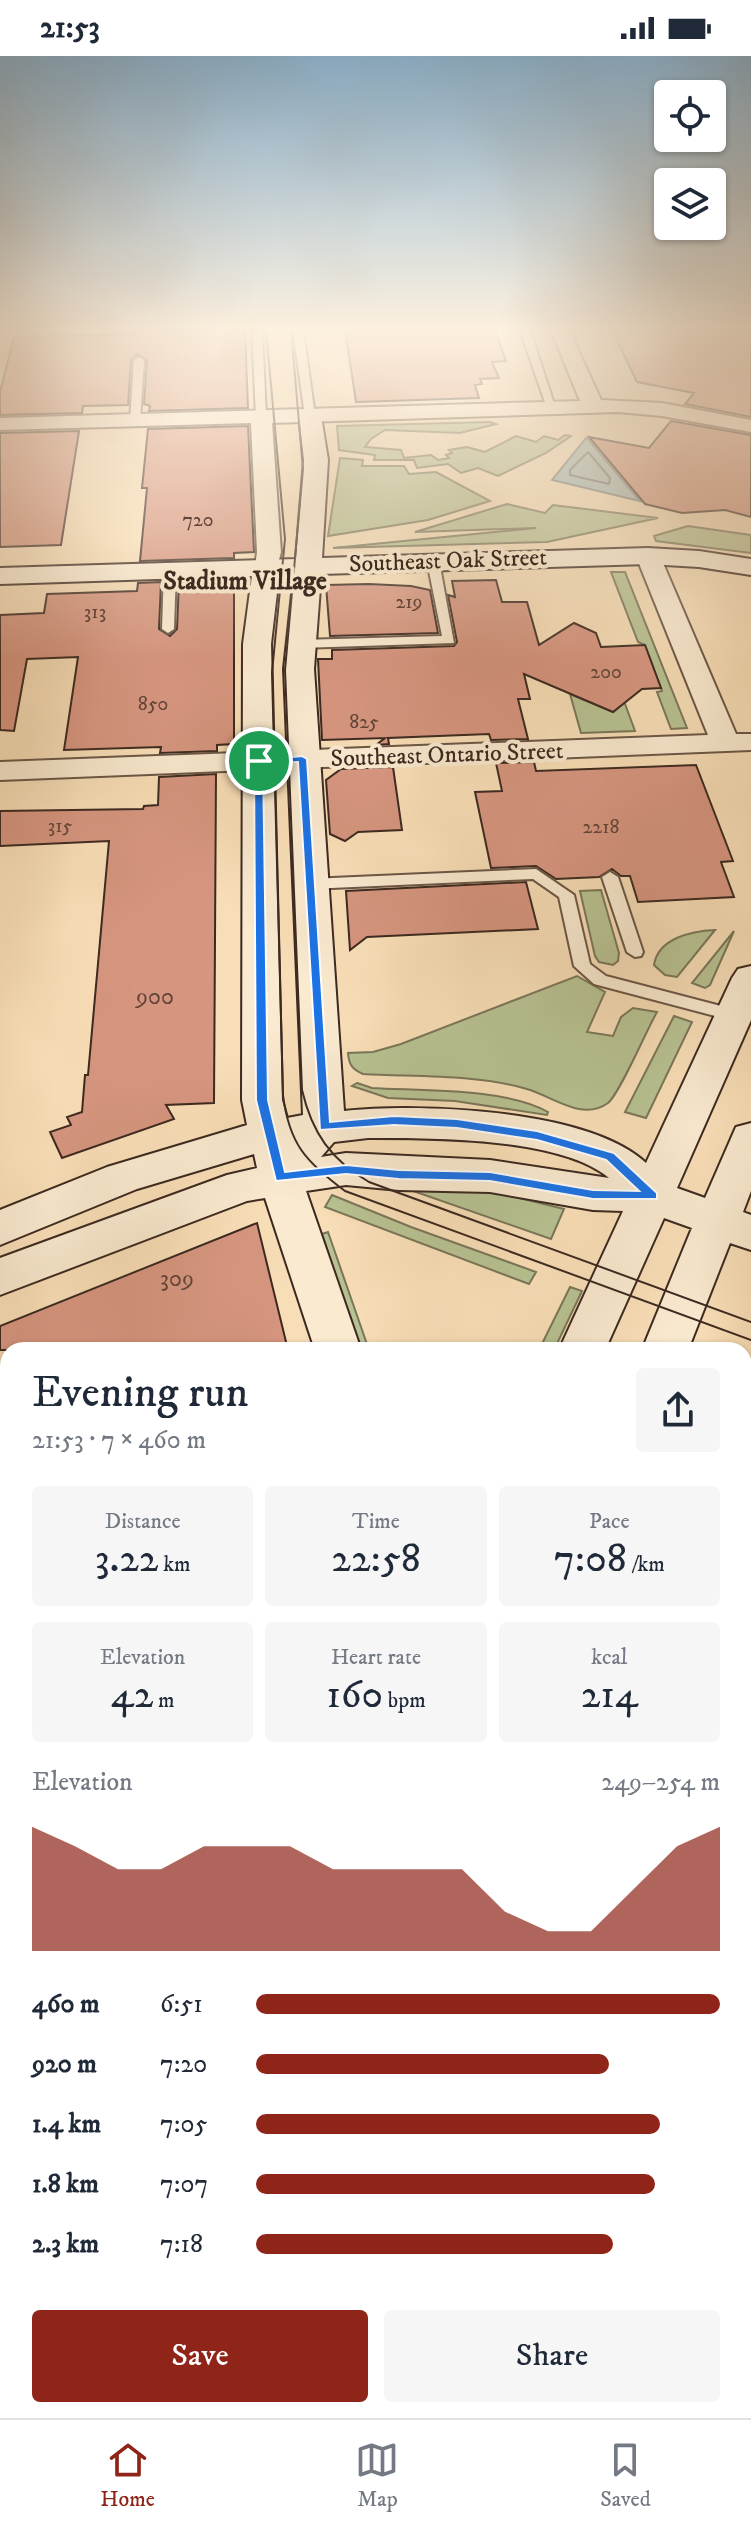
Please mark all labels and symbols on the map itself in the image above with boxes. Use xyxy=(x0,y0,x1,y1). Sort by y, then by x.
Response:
house number: 720 xyxy=(182,508,214,533)
street label: Southeast Oak Street xyxy=(349,543,548,579)
district label: Stadium Village xyxy=(163,565,327,598)
house number: 219 xyxy=(395,590,423,615)
house number: 313 xyxy=(84,600,106,625)
house number: 200 xyxy=(590,660,622,685)
house number: 850 xyxy=(138,692,168,717)
house number: 825 xyxy=(349,710,379,735)
pin xyxy=(225,727,293,795)
street label: Southeast Ontario Street xyxy=(330,736,564,774)
house number: 315 xyxy=(48,814,72,839)
house number: 2218 xyxy=(582,815,620,840)
house number: 900 xyxy=(135,982,174,1012)
house number: 309 xyxy=(160,1264,194,1294)

